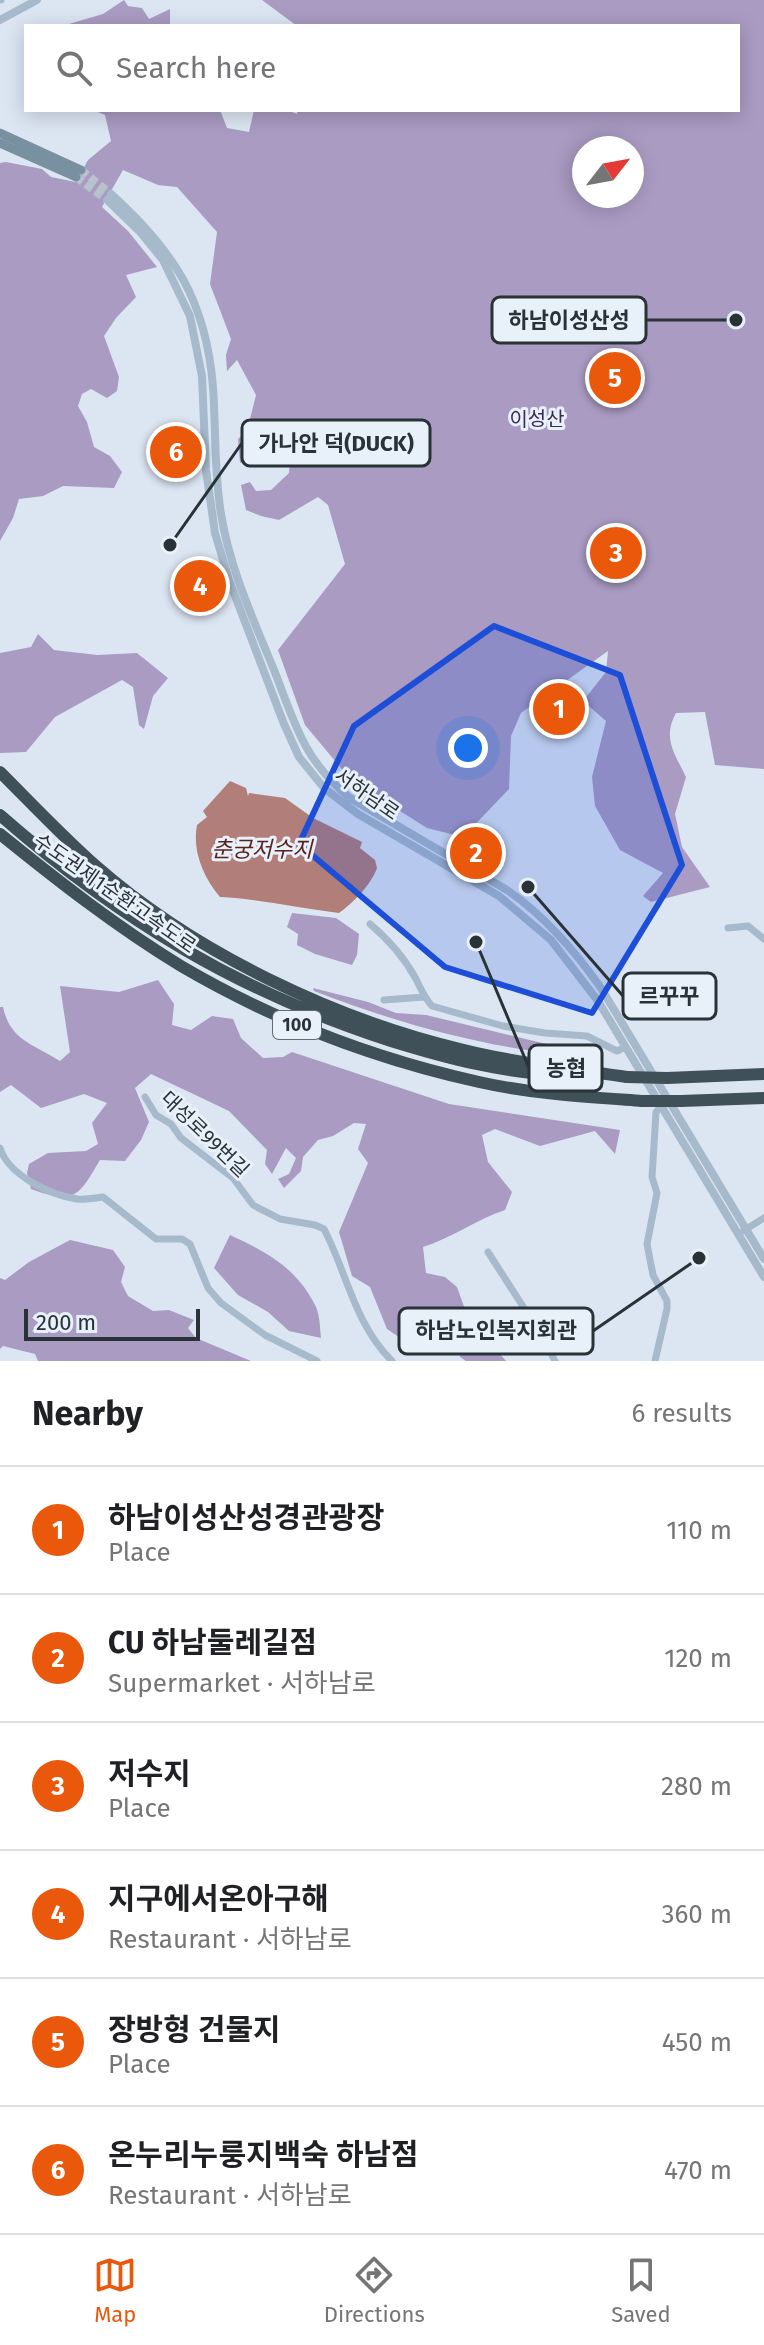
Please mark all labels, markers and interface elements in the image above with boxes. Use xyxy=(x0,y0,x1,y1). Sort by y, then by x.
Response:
search box xyxy=(24,24,740,112)
icon: search xyxy=(52,46,96,90)
text: Search here xyxy=(116,50,276,86)
north arrow xyxy=(572,136,644,208)
callout: 하남이성산성 xyxy=(492,297,646,343)
text: 하남이성산성 xyxy=(508,307,630,334)
pin: 5 xyxy=(589,348,641,408)
park label: 이성산 xyxy=(509,407,565,431)
callout: 가나안 덕(DUCK) xyxy=(242,420,430,466)
pin: 6 xyxy=(150,422,202,482)
text: 가나안 덕(DUCK) xyxy=(258,430,414,457)
pin: 3 xyxy=(590,523,642,583)
pin: 4 xyxy=(174,556,226,616)
pin: 1 xyxy=(533,679,585,739)
your location xyxy=(448,728,488,768)
street label: 서하남로 xyxy=(330,763,404,825)
pin: 2 xyxy=(450,823,502,883)
street label: 수도권제1순환고속도로 xyxy=(29,828,201,958)
water label: 춘궁저수지 xyxy=(211,836,314,863)
callout: 르꾸꾸 xyxy=(623,973,716,1019)
text: 르꾸꾸 xyxy=(639,983,699,1010)
road number: 100 xyxy=(273,1011,321,1039)
callout: 농협 xyxy=(529,1045,602,1091)
text: 농협 xyxy=(546,1055,586,1082)
street label: 대성로99번길 xyxy=(156,1086,254,1182)
scale bar xyxy=(24,1305,200,1341)
callout: 하남노인복지회관 xyxy=(399,1308,593,1354)
text: 200 m xyxy=(36,1309,96,1336)
text: 하남노인복지회관 xyxy=(415,1317,577,1344)
text: Nearby xyxy=(32,1393,143,1434)
text: 6 results xyxy=(631,1398,732,1429)
text: 하남이성산성경관광장 xyxy=(108,1500,384,1536)
text: 1 xyxy=(52,1515,64,1546)
text: 110 m xyxy=(666,1515,732,1546)
text: Place xyxy=(108,1537,171,1568)
text: CU 하남둘레길점 xyxy=(108,1625,317,1661)
text: 2 xyxy=(51,1643,65,1674)
text: 120 m xyxy=(664,1643,732,1674)
text: Supermarket · 서하남로 xyxy=(108,1668,376,1699)
text: 저수지 xyxy=(108,1756,191,1792)
text: 3 xyxy=(51,1771,65,1802)
text: 280 m xyxy=(661,1771,732,1802)
text: Place xyxy=(108,1793,171,1824)
text: 지구에서온아구해 xyxy=(108,1881,329,1917)
text: 4 xyxy=(51,1899,65,1930)
text: 360 m xyxy=(661,1899,732,1930)
text: Restaurant · 서하남로 xyxy=(108,1924,352,1955)
text: 장방형 건물지 xyxy=(108,2012,281,2048)
text: 5 xyxy=(51,2027,65,2058)
text: 450 m xyxy=(662,2027,732,2058)
text: Place xyxy=(108,2049,171,2080)
text: 온누리누룽지백숙 하남점 xyxy=(108,2137,419,2173)
text: 6 xyxy=(51,2155,65,2186)
text: 470 m xyxy=(664,2155,732,2186)
text: Restaurant · 서하남로 xyxy=(108,2180,352,2211)
tab: Map xyxy=(93,2253,137,2328)
tab: Directions xyxy=(324,2253,425,2328)
tab: Saved xyxy=(611,2253,671,2328)

